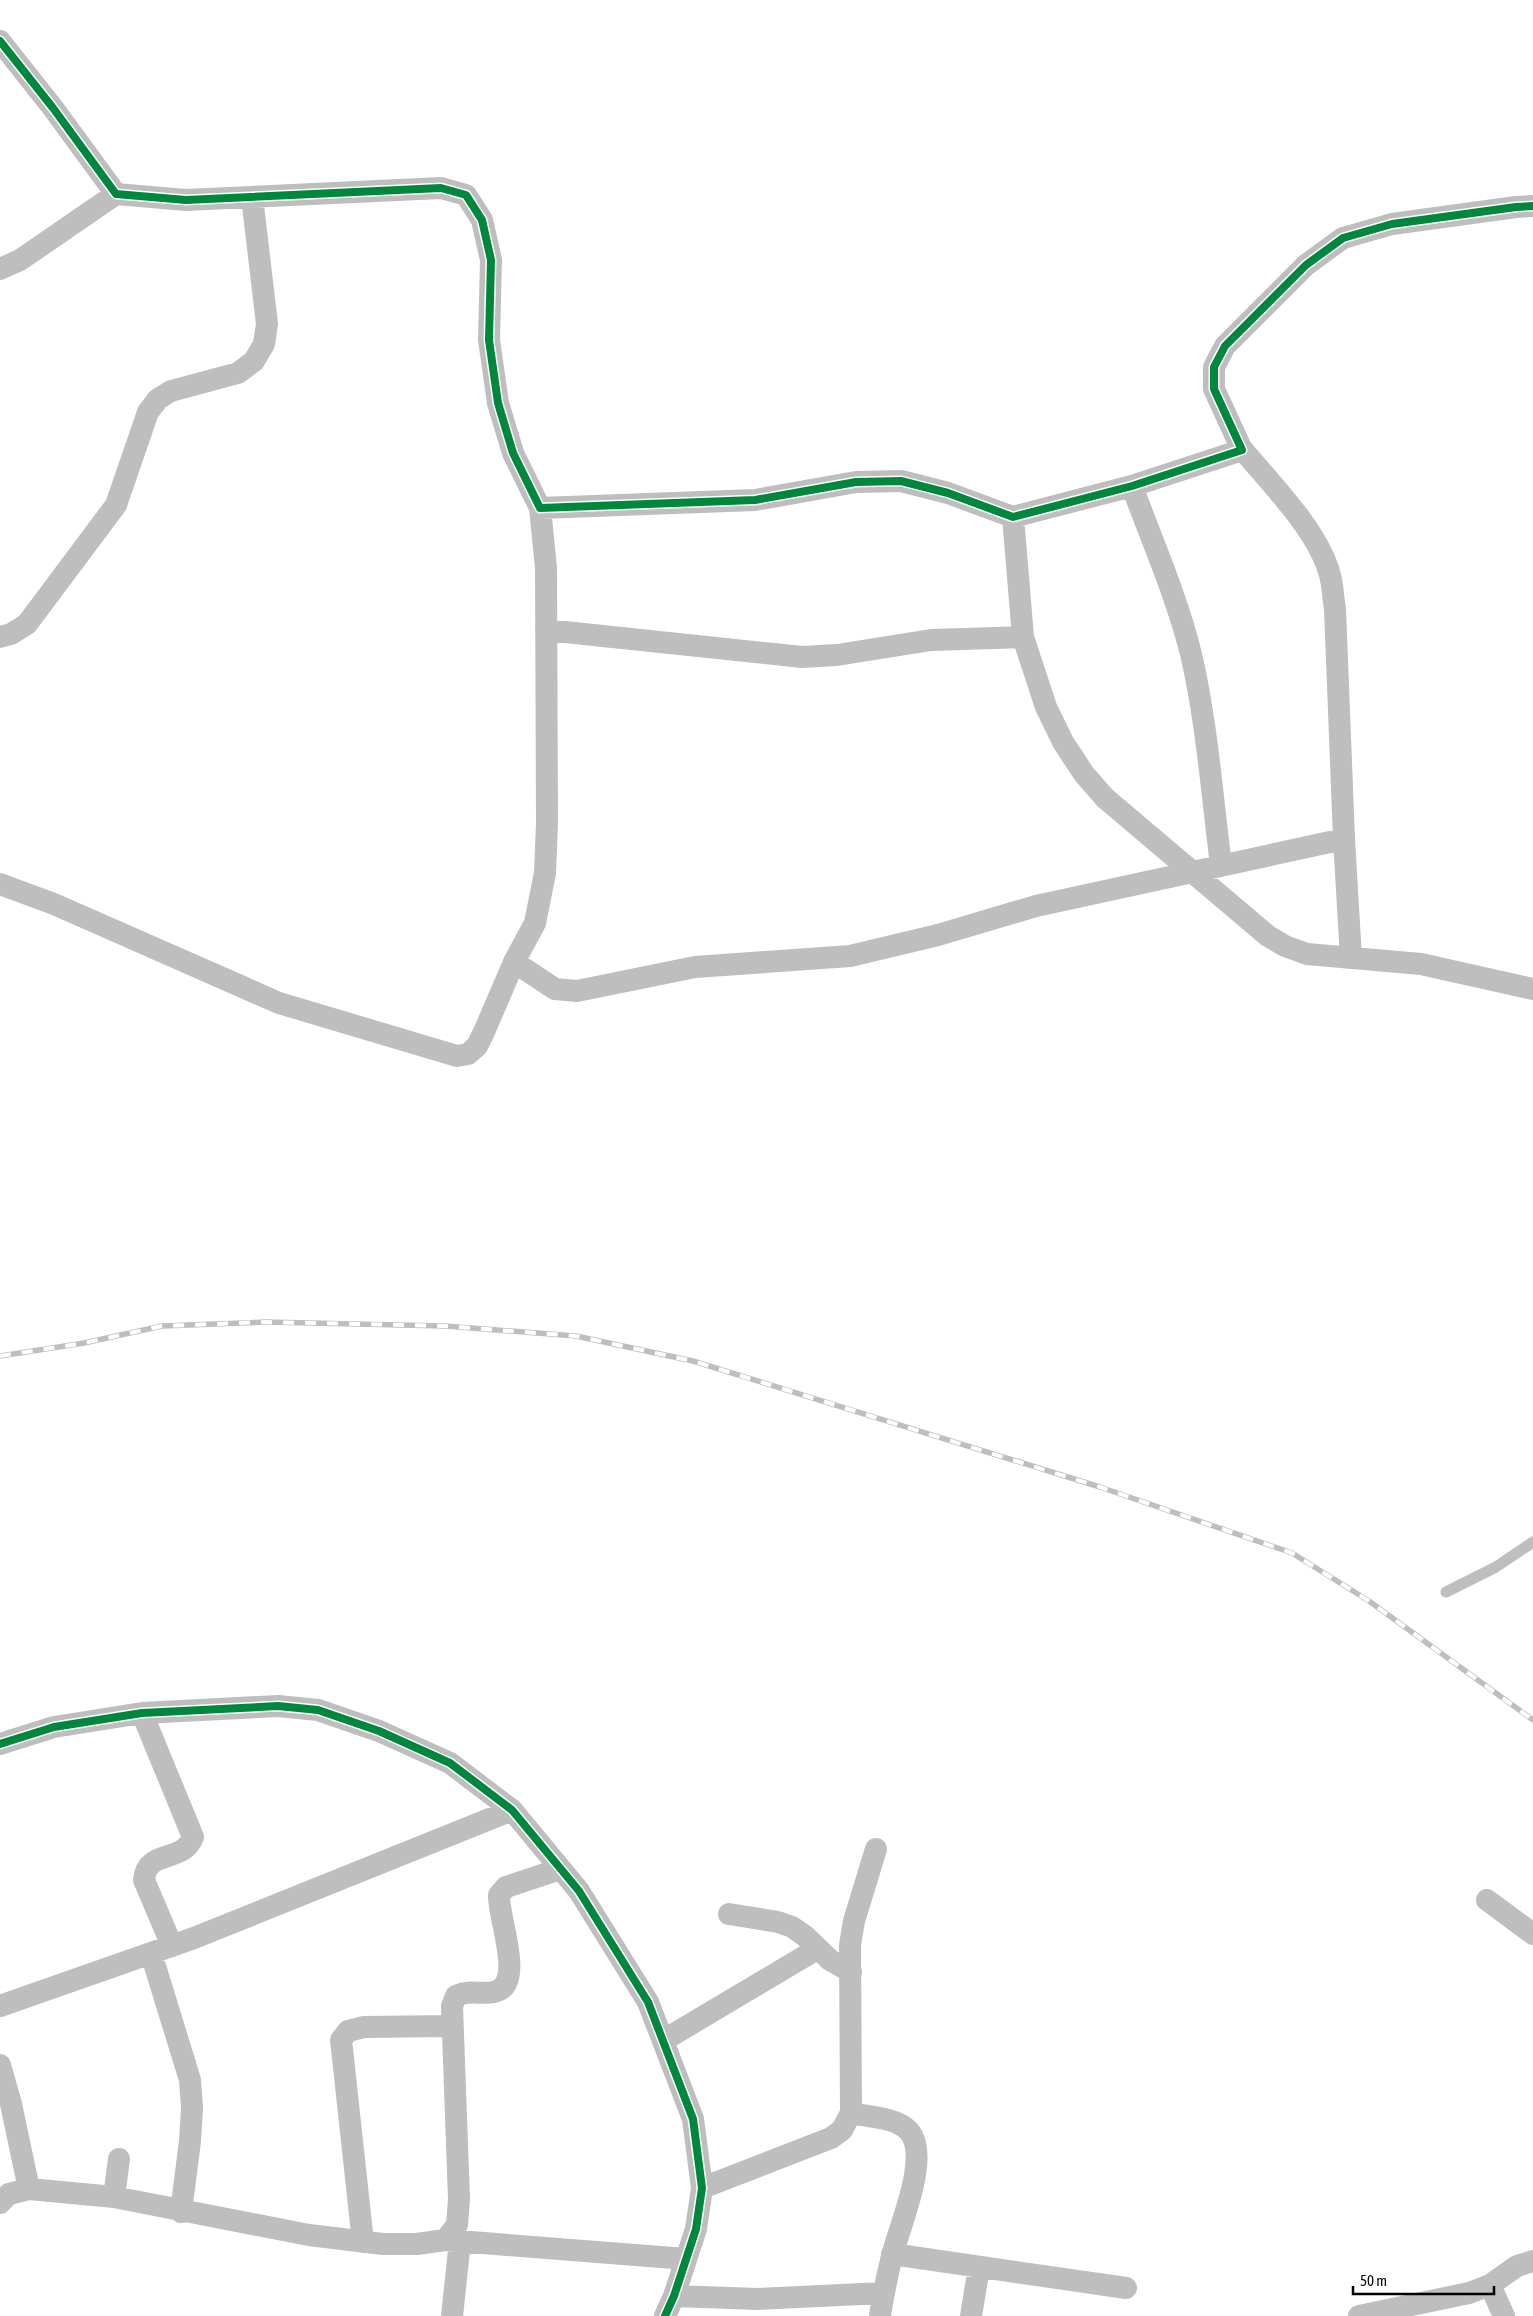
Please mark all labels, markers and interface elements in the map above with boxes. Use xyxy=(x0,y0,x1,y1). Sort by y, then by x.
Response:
scale bar xyxy=(1353,2264,1494,2296)
text: 50 m xyxy=(1360,2272,1387,2289)

